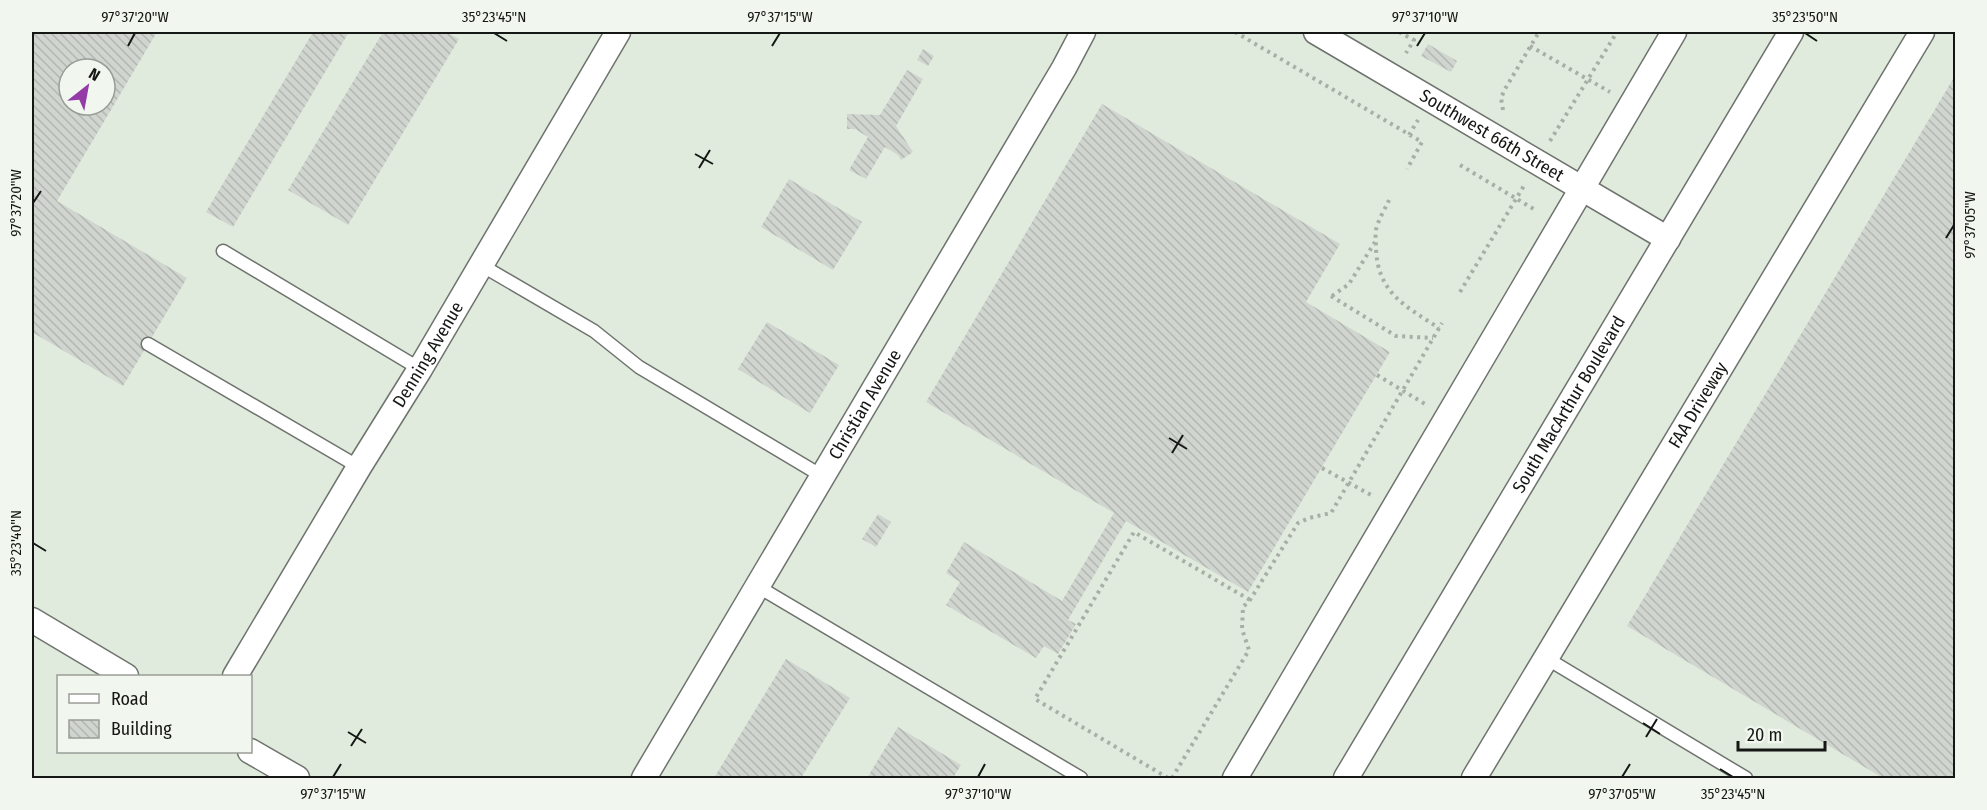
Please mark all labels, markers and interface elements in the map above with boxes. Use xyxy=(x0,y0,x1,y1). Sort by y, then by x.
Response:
text: 97°37'20"W xyxy=(101,8,169,26)
text: 35°23'45"N xyxy=(462,8,526,26)
text: 97°37'15"W xyxy=(747,8,813,26)
text: 97°37'10"W xyxy=(1392,8,1458,26)
text: 35°23'50"N xyxy=(1772,8,1838,26)
north arrow xyxy=(57,57,117,117)
text: N xyxy=(85,64,103,85)
street label: Southwest 66th Street xyxy=(1416,84,1568,186)
text: 97°37'20"W xyxy=(7,169,25,237)
text: 97°37'05"W xyxy=(1961,191,1979,259)
street label: Denning Avenue xyxy=(388,298,468,411)
street label: South MacArthur Boulevard xyxy=(1508,312,1630,497)
street label: Christian Avenue xyxy=(824,345,906,463)
street label: FAA Driveway xyxy=(1664,358,1732,452)
text: 35°23'40"N xyxy=(7,510,25,576)
legend xyxy=(57,675,252,753)
text: Road xyxy=(111,688,148,710)
scale bar xyxy=(1738,714,1825,752)
text: Building xyxy=(111,718,172,740)
text: 20 m xyxy=(1747,724,1782,746)
text: 97°37'15"W xyxy=(300,785,366,803)
text: 97°37'10"W xyxy=(945,785,1011,803)
text: 97°37'05"W xyxy=(1588,785,1656,803)
text: 35°23'45"N xyxy=(1701,785,1765,803)

